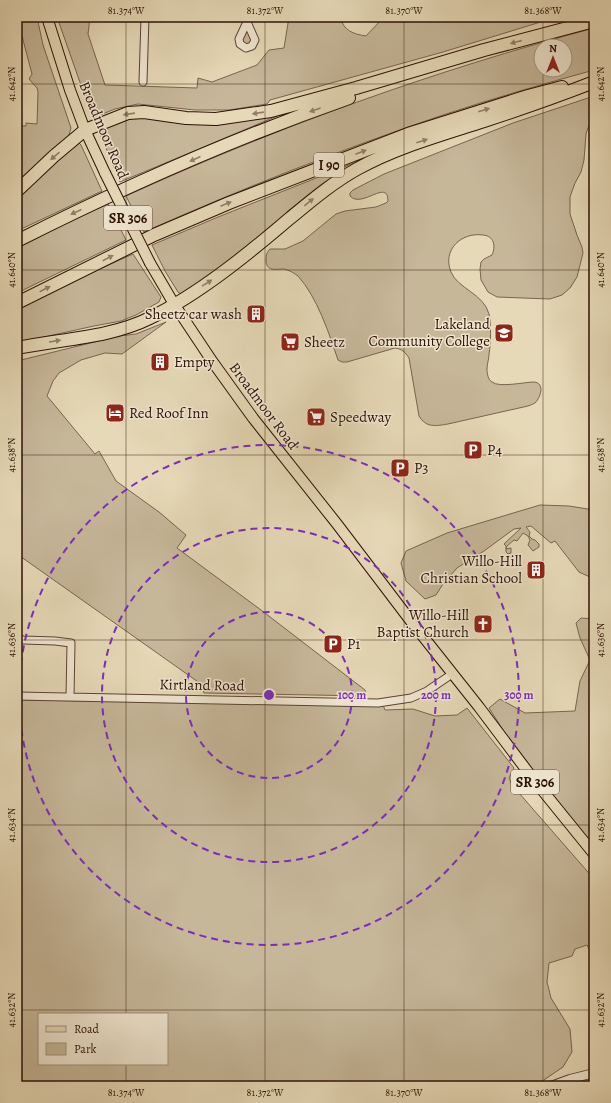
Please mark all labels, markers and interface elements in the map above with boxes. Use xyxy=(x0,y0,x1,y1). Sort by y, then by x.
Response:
text: 81.374°W xyxy=(108,4,145,17)
text: 81.372°W xyxy=(247,4,284,17)
text: 81.370°W xyxy=(385,4,423,17)
text: 81.368°W xyxy=(524,4,562,17)
north arrow xyxy=(533,38,573,78)
one-way arrow xyxy=(510,39,523,45)
text: N xyxy=(549,41,557,56)
text: 41.642°N xyxy=(5,66,18,102)
text: 41.642°N xyxy=(594,66,607,102)
street label: Broadmoor Road xyxy=(74,78,134,183)
one-way arrow xyxy=(309,107,321,113)
one-way arrow xyxy=(478,107,490,113)
one-way arrow xyxy=(252,110,264,116)
one-way arrow xyxy=(122,111,135,117)
one-way arrow xyxy=(417,137,429,143)
one-way arrow xyxy=(355,149,367,155)
one-way arrow xyxy=(50,151,61,160)
road number: I 90 xyxy=(314,153,344,177)
one-way arrow xyxy=(188,156,200,162)
one-way arrow xyxy=(303,198,314,206)
one-way arrow xyxy=(221,201,233,207)
road number: SR 306 xyxy=(104,206,152,230)
one-way arrow xyxy=(71,209,82,215)
text: 41.640°N xyxy=(5,252,18,288)
text: 41.640°N xyxy=(594,252,607,288)
one-way arrow xyxy=(102,255,114,262)
one-way arrow xyxy=(201,280,213,287)
one-way arrow xyxy=(39,286,51,292)
building icon: Sheetz car wash xyxy=(245,303,267,325)
place label: Sheetz car wash xyxy=(145,304,242,324)
place label: Lakeland Community College xyxy=(369,314,491,351)
school or university icon: Lakeland Community College xyxy=(493,322,515,344)
supermarket icon: Sheetz xyxy=(279,331,301,353)
place label: Sheetz xyxy=(304,332,345,352)
one-way arrow xyxy=(49,338,61,344)
building icon: Empty xyxy=(149,351,171,373)
place label: Empty xyxy=(174,352,215,372)
street label: Broadmoor Road xyxy=(225,358,304,454)
hotel icon: Red Roof Inn xyxy=(104,402,126,424)
place label: Red Roof Inn xyxy=(129,403,209,423)
supermarket icon: Speedway xyxy=(305,406,327,428)
place label: Speedway xyxy=(330,407,391,427)
text: 41.638°N xyxy=(5,438,18,472)
text: 41.638°N xyxy=(594,438,607,472)
parking icon: P4 xyxy=(462,439,484,461)
place label: P4 xyxy=(487,440,502,460)
parking icon: P3 xyxy=(389,457,411,479)
place label: P3 xyxy=(414,458,429,478)
place label: Willo-Hill Christian School xyxy=(421,551,522,588)
building icon: Willo-Hill Christian School xyxy=(525,559,547,581)
place label: Willo-Hill Baptist Church xyxy=(377,605,469,642)
church icon: Willo-Hill Baptist Church xyxy=(472,613,494,635)
text: 41.636°N xyxy=(5,623,18,657)
text: 41.636°N xyxy=(594,623,607,657)
parking icon: P1 xyxy=(322,633,344,655)
place label: P1 xyxy=(347,634,360,654)
street label: Kirtland Road xyxy=(159,674,246,696)
text: 100 m xyxy=(338,687,366,703)
text: 200 m xyxy=(421,687,451,703)
text: 300 m xyxy=(504,687,534,703)
centre of rings xyxy=(262,688,276,702)
road number: SR 306 xyxy=(511,770,559,794)
text: 41.634°N xyxy=(5,808,18,842)
text: 41.634°N xyxy=(594,808,607,842)
text: 41.632°N xyxy=(5,993,18,1027)
text: 41.632°N xyxy=(594,993,607,1027)
legend xyxy=(38,1013,168,1065)
text: Road xyxy=(74,1021,100,1037)
text: Park xyxy=(74,1041,97,1057)
text: 81.374°W xyxy=(108,1086,145,1099)
text: 81.372°W xyxy=(247,1086,284,1099)
text: 81.370°W xyxy=(385,1086,423,1099)
text: 81.368°W xyxy=(524,1086,562,1099)

